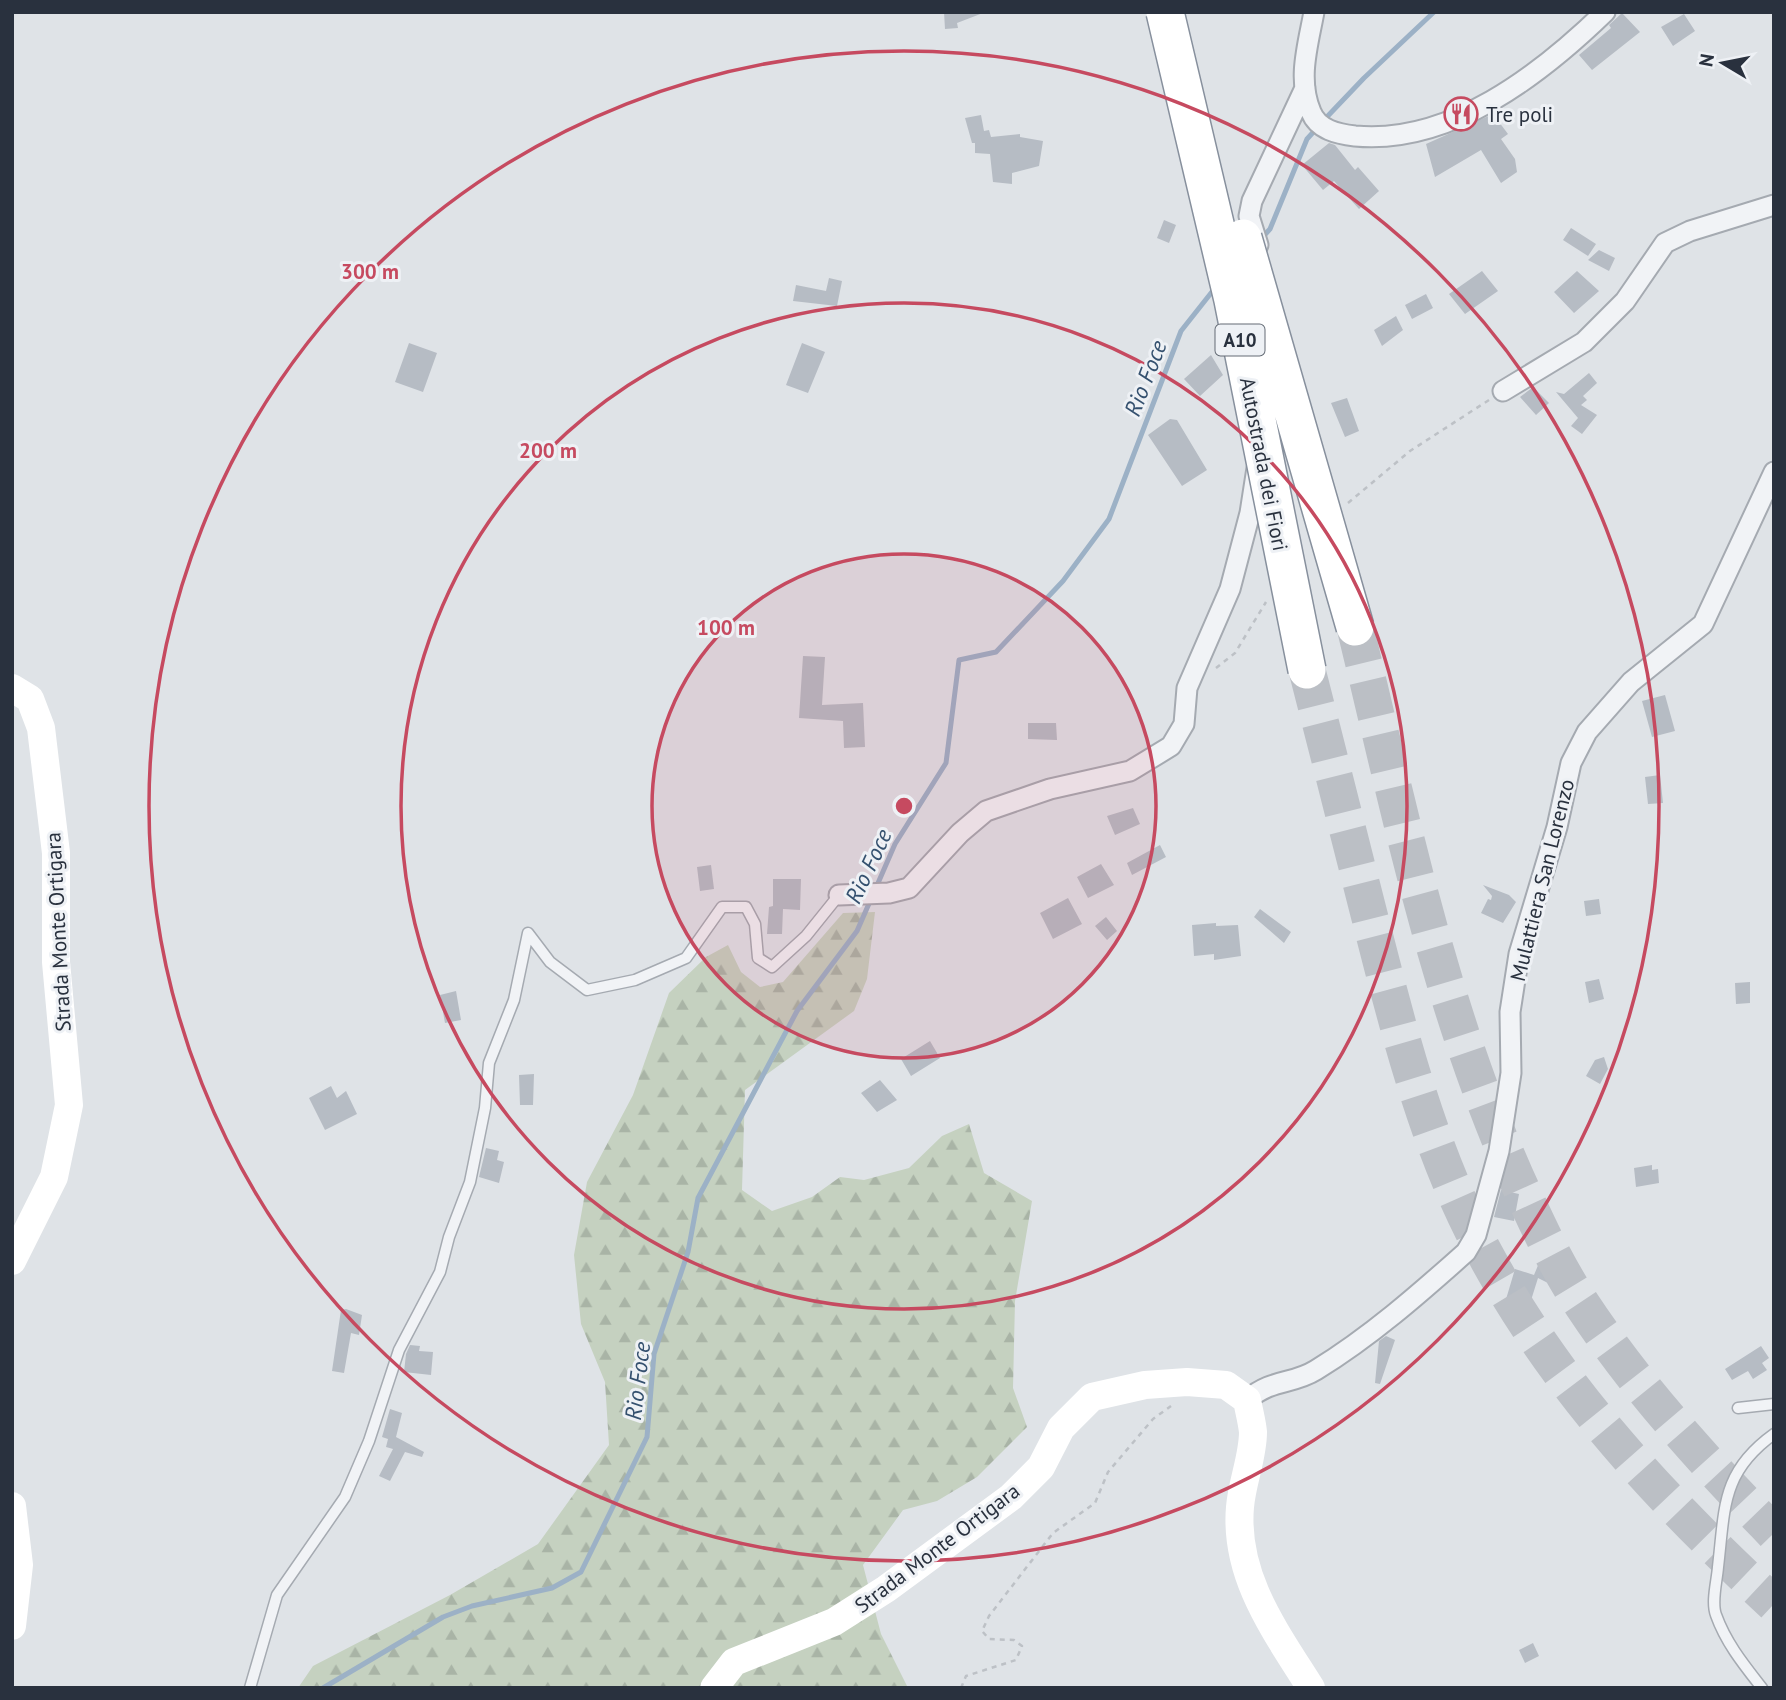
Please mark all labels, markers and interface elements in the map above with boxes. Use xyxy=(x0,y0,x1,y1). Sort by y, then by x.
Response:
north arrow xyxy=(1688,28,1758,98)
text: N xyxy=(1693,52,1719,68)
restaurant icon: Tre poli xyxy=(1442,95,1480,133)
place label: Tre poli xyxy=(1486,101,1553,128)
text: 300 m xyxy=(341,258,399,285)
road number: A10 xyxy=(1216,324,1264,356)
water label: Rio Foce xyxy=(1117,336,1173,420)
street label: Autostrada dei Fiori xyxy=(1234,375,1294,553)
text: 200 m xyxy=(519,437,577,464)
text: 100 m xyxy=(697,614,755,641)
street label: Mulattiera San Lorenzo xyxy=(1504,776,1580,984)
centre of rings xyxy=(892,794,916,818)
water label: Rio Foce xyxy=(838,824,898,908)
street label: Strada Monte Ortigara xyxy=(39,832,77,1032)
water label: Rio Foce xyxy=(618,1340,656,1422)
street label: Strada Monte Ortigara xyxy=(849,1477,1025,1619)

